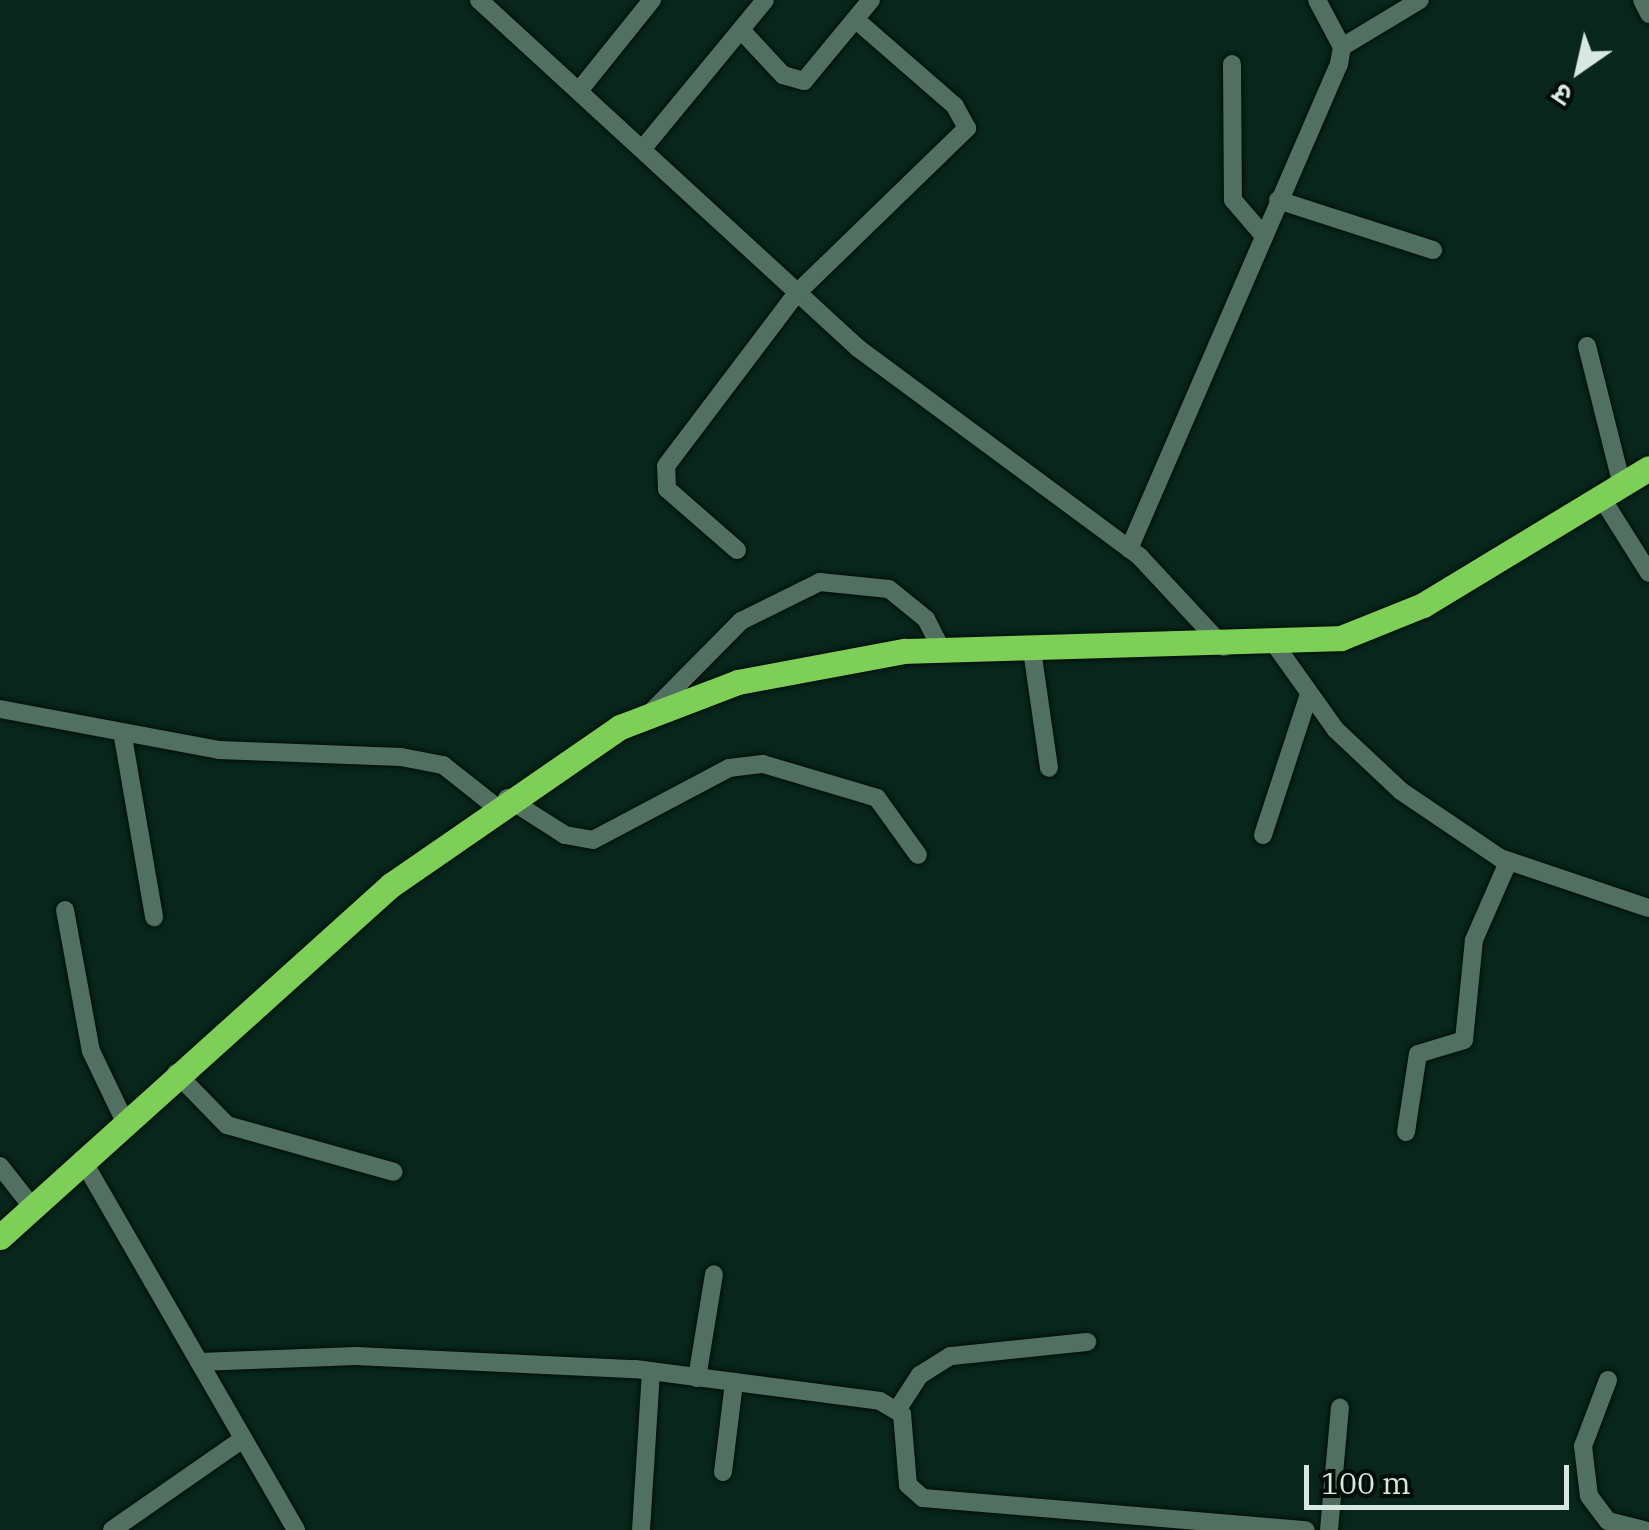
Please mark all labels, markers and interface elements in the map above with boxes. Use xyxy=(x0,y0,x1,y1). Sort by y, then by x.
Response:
north arrow xyxy=(1529,20,1629,120)
text: उ xyxy=(1545,75,1579,115)
scale bar xyxy=(1309,1445,1574,1507)
text: 100 m xyxy=(1321,1463,1411,1502)

